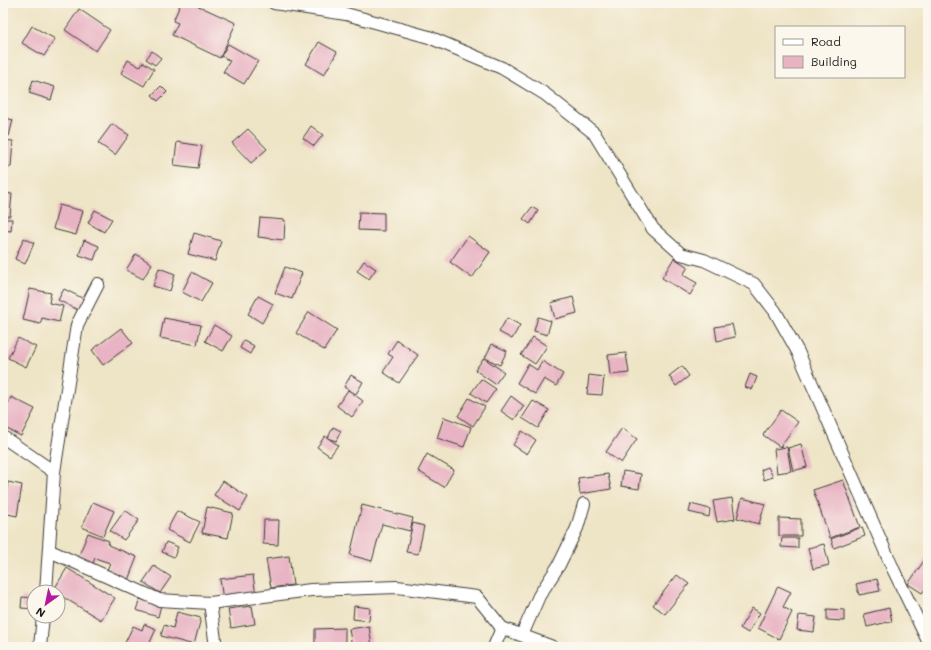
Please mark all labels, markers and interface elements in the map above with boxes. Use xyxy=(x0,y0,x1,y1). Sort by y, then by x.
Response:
legend xyxy=(775,26,905,78)
text: Road xyxy=(811,33,841,49)
text: Building xyxy=(811,53,857,69)
north arrow xyxy=(26,584,66,624)
text: N xyxy=(33,604,48,621)

